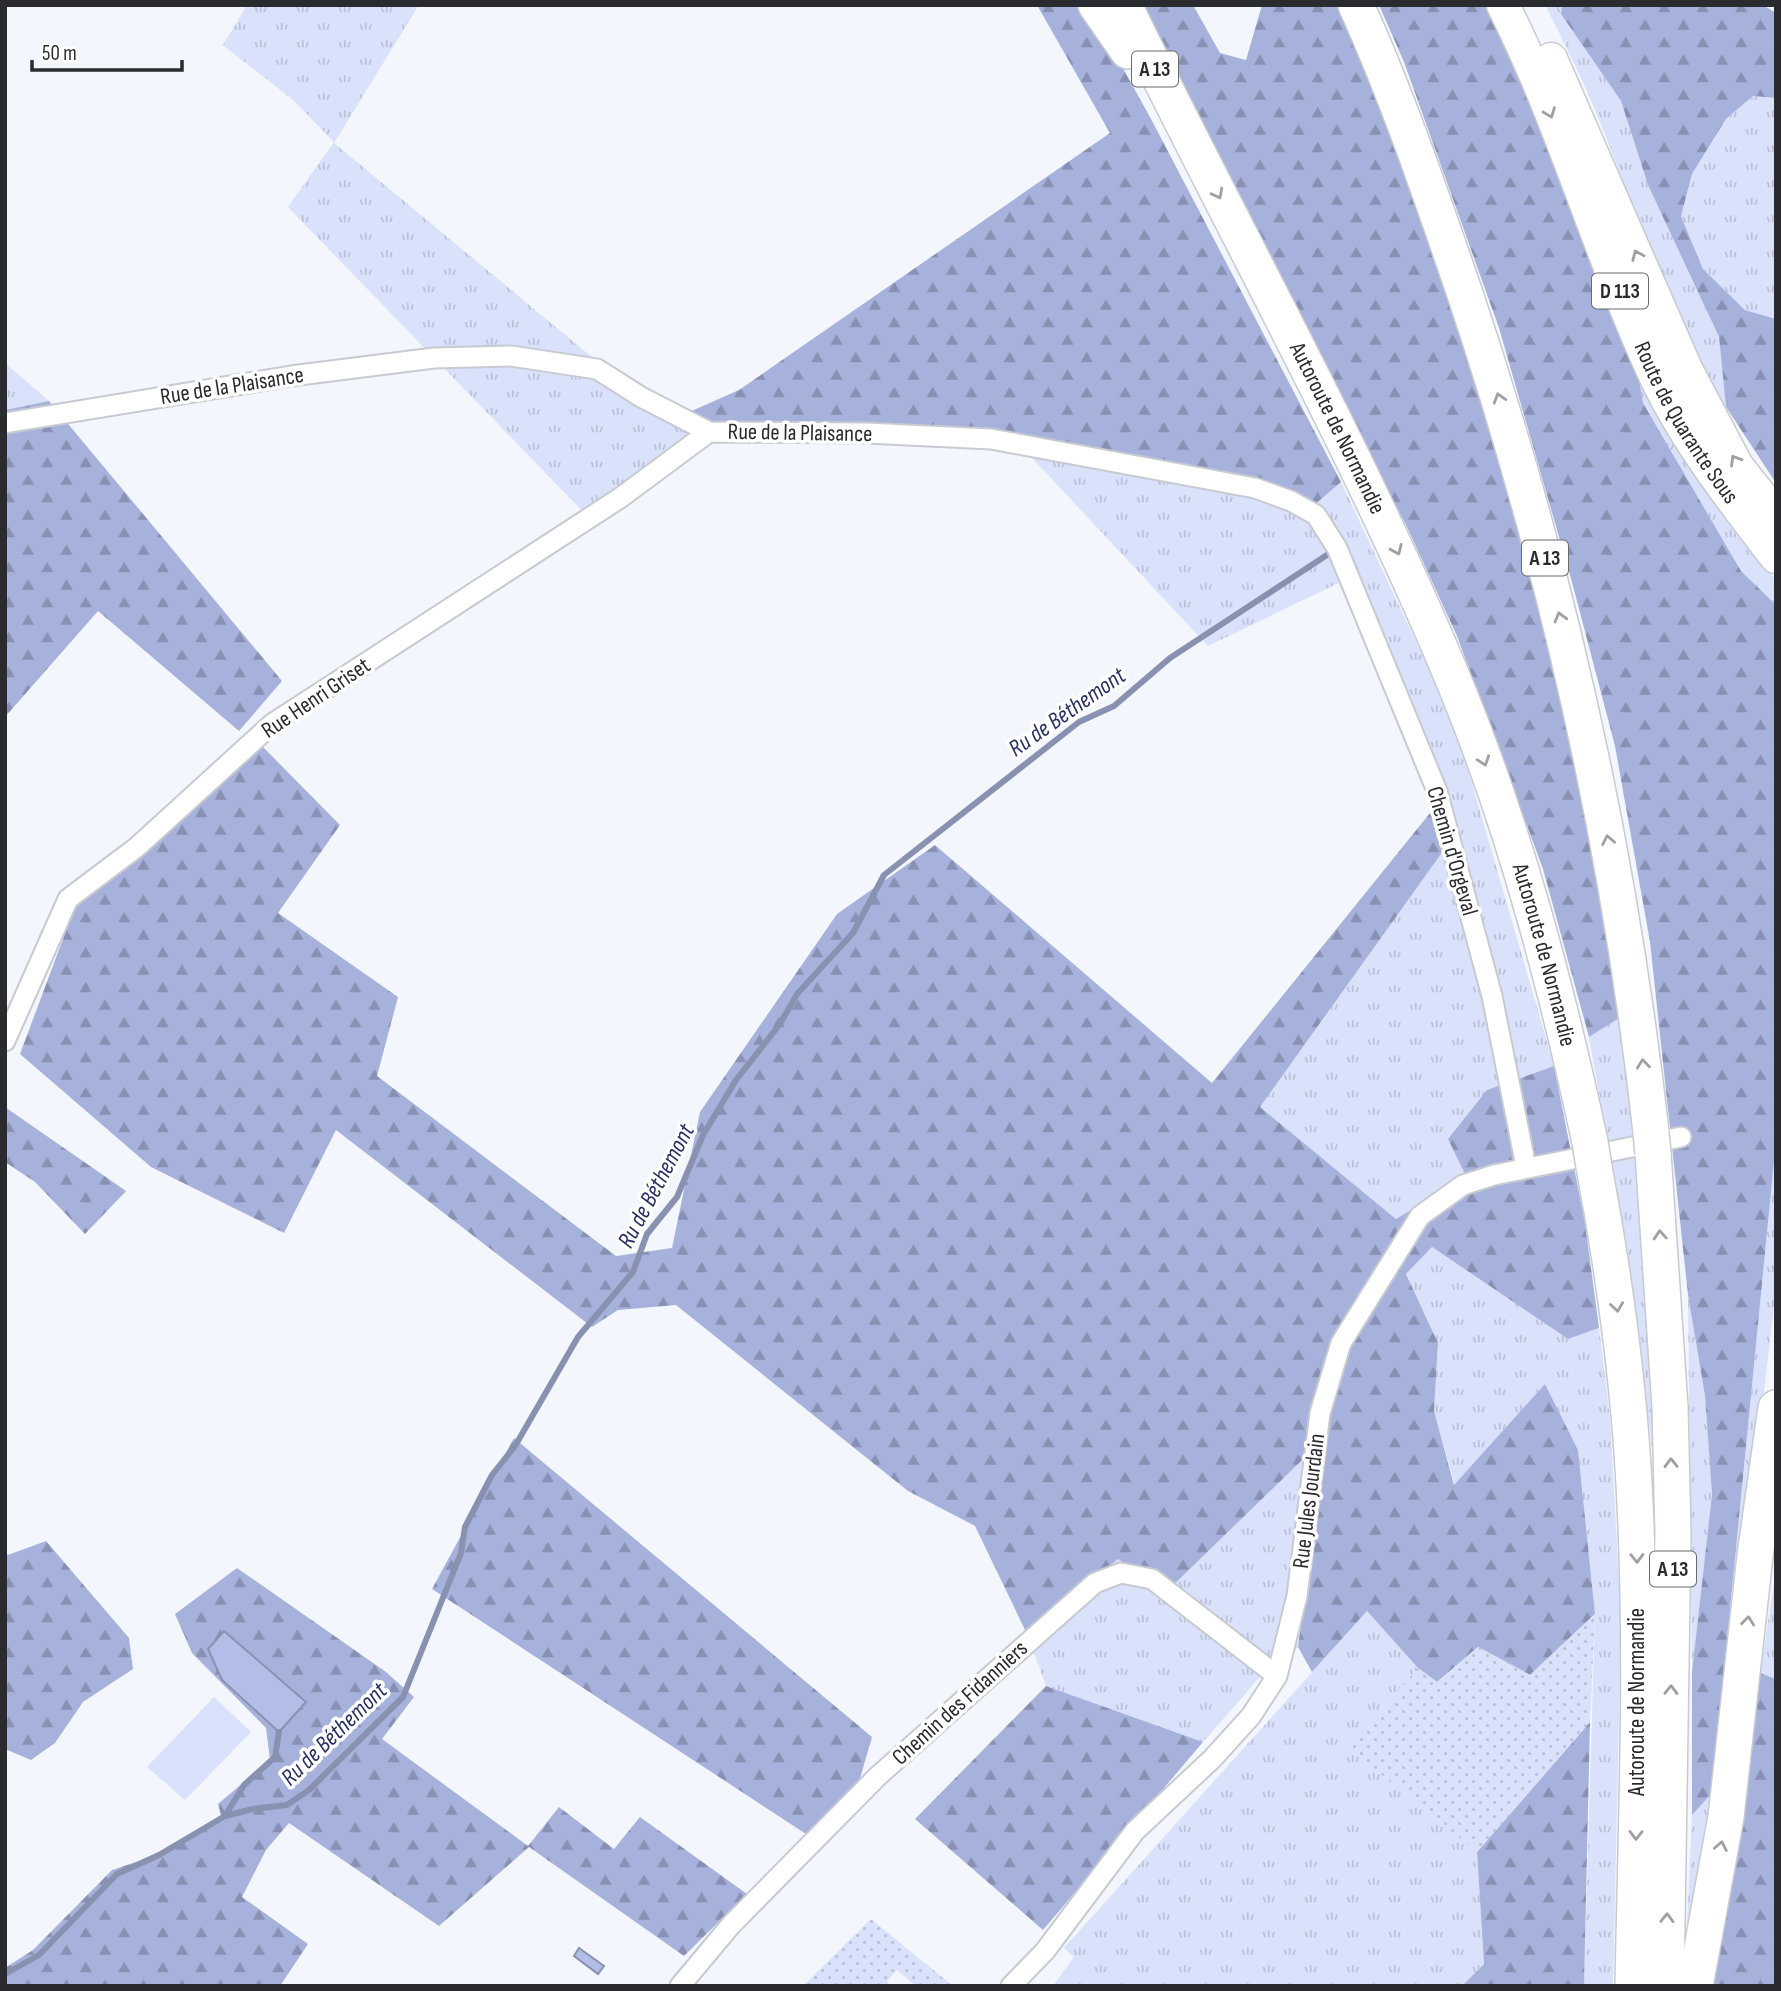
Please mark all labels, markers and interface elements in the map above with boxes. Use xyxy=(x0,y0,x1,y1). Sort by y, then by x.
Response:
scale bar xyxy=(32,28,182,72)
text: 50 m xyxy=(42,41,77,66)
road number: A 13 xyxy=(1132,52,1178,86)
one-way arrow xyxy=(1541,106,1555,118)
one-way arrow xyxy=(1209,187,1223,199)
one-way arrow xyxy=(1631,250,1645,262)
road number: D 113 xyxy=(1592,274,1648,308)
street label: Autoroute de Normandie xyxy=(1283,337,1391,519)
street label: Route de Quarante Sous xyxy=(1628,338,1745,509)
street label: Rue de la Plaisance xyxy=(158,361,306,411)
one-way arrow xyxy=(1492,393,1507,405)
street label: Rue de la Plaisance xyxy=(727,418,873,448)
one-way arrow xyxy=(1730,455,1743,468)
road number: A 13 xyxy=(1522,540,1568,576)
one-way arrow xyxy=(1389,543,1403,555)
one-way arrow xyxy=(1554,611,1568,623)
street label: Rue Henri Griset xyxy=(256,651,376,745)
water label: Ru de Béthemont xyxy=(1003,661,1132,763)
one-way arrow xyxy=(1475,754,1489,766)
street label: Chemin d'Orgeval xyxy=(1420,783,1484,919)
one-way arrow xyxy=(1601,834,1616,846)
street label: Autoroute de Normandie xyxy=(1506,859,1582,1049)
one-way arrow xyxy=(1636,1058,1651,1070)
water label: Ru de Béthemont xyxy=(611,1118,701,1253)
one-way arrow xyxy=(1653,1230,1668,1241)
one-way arrow xyxy=(1609,1301,1624,1313)
street label: Rue Jules Jourdain xyxy=(1287,1432,1331,1570)
one-way arrow xyxy=(1664,1457,1679,1468)
road number: A 13 xyxy=(1650,1552,1696,1586)
one-way arrow xyxy=(1629,1553,1645,1564)
street label: Autoroute de Normandie xyxy=(1623,1608,1651,1797)
one-way arrow xyxy=(1740,1615,1755,1626)
street label: Chemin des Fidanniers xyxy=(886,1635,1034,1771)
water label: Ru de Béthemont xyxy=(275,1676,394,1792)
one-way arrow xyxy=(1664,1684,1679,1695)
one-way arrow xyxy=(1628,1830,1644,1840)
one-way arrow xyxy=(1712,1840,1727,1852)
one-way arrow xyxy=(1659,1912,1675,1922)

